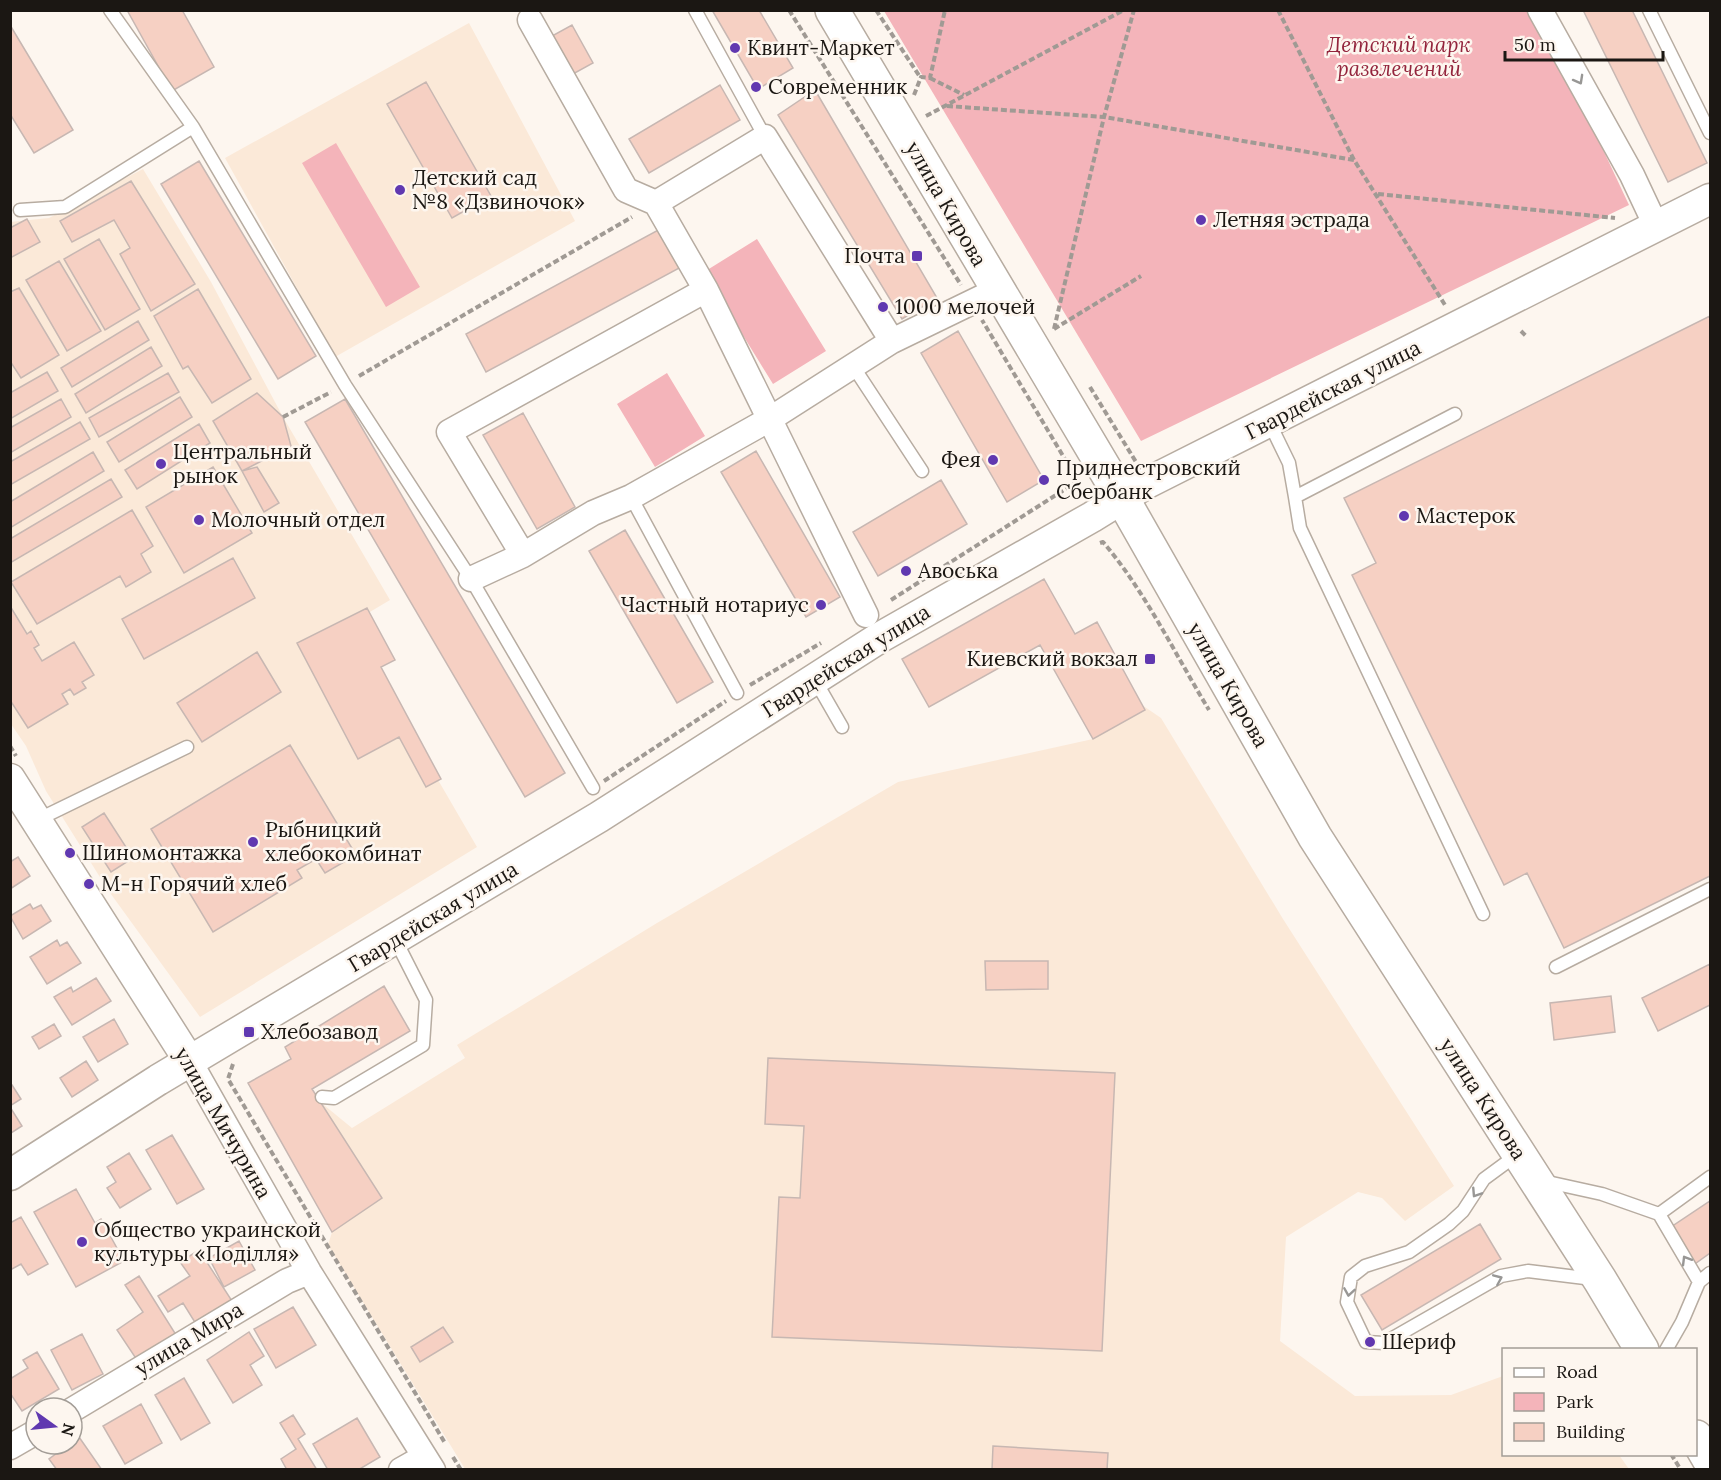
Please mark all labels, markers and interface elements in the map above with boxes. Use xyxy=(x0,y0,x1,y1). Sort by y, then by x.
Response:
scale bar xyxy=(1505,24,1662,62)
park label: Детский парк развлечений xyxy=(1326,31,1471,82)
text: 50 m xyxy=(1514,33,1556,56)
place label: Квинт-Маркет xyxy=(747,34,895,61)
marker: Квинт-Маркет xyxy=(728,41,742,55)
place label: Современник xyxy=(768,73,908,100)
one-way arrow xyxy=(1572,74,1583,84)
marker: Современник xyxy=(749,80,763,94)
street label: улица Кирова xyxy=(900,136,993,271)
place label: Детский сад №8 «Дзвиночок» xyxy=(412,164,585,215)
marker: Детский сад №8 «Дзвиночок» xyxy=(393,183,407,197)
place label: Летняя эстрада xyxy=(1213,206,1370,233)
marker: Летняя эстрада xyxy=(1194,213,1208,227)
place label: Почта xyxy=(844,242,905,269)
marker: Почта xyxy=(910,249,924,263)
place label: 1000 мелочей xyxy=(895,293,1035,320)
marker: 1000 мелочей xyxy=(876,300,890,314)
street label: Гвардейская улица xyxy=(1240,334,1425,445)
place label: Центральный рынок xyxy=(173,438,312,489)
place label: Фея xyxy=(941,446,981,473)
marker: Фея xyxy=(986,453,1000,467)
place label: Приднестровский Сбербанк xyxy=(1056,454,1241,505)
marker: Центральный рынок xyxy=(154,457,168,471)
marker: Приднестровский Сбербанк xyxy=(1037,473,1051,487)
place label: Мастерок xyxy=(1416,502,1516,529)
place label: Молочный отдел xyxy=(211,506,385,533)
marker: Мастерок xyxy=(1397,509,1411,523)
marker: Молочный отдел xyxy=(192,513,206,527)
place label: Авоська xyxy=(917,557,998,584)
marker: Авоська xyxy=(899,564,913,578)
place label: Частный нотариус xyxy=(620,591,809,618)
street label: Гвардейская улица xyxy=(757,598,935,723)
marker: Частный нотариус xyxy=(814,598,828,612)
street label: улица Кирова xyxy=(1182,617,1275,752)
place label: Киевский вокзал xyxy=(966,645,1138,672)
marker: Киевский вокзал xyxy=(1143,652,1157,666)
place label: Рыбницкий хлебокомбинат xyxy=(265,816,421,867)
marker: Рыбницкий хлебокомбинат xyxy=(246,835,260,849)
place label: Шиномонтажка xyxy=(82,839,242,866)
marker: Шиномонтажка xyxy=(63,846,77,860)
street label: Гвардейская улица xyxy=(343,855,523,978)
place label: М-н Горячий хлеб xyxy=(101,870,287,897)
marker: М-н Горячий хлеб xyxy=(82,877,96,891)
place label: Хлебозавод xyxy=(261,1018,378,1045)
marker: Хлебозавод xyxy=(242,1025,256,1039)
street label: улица Кирова xyxy=(1434,1033,1533,1165)
street label: улица Мичурина xyxy=(169,1042,278,1204)
one-way arrow xyxy=(1472,1186,1483,1197)
place label: Общество украинской культуры «Поділля» xyxy=(94,1216,321,1267)
marker: Общество украинской культуры «Поділля» xyxy=(75,1235,89,1249)
one-way arrow xyxy=(1682,1256,1693,1266)
one-way arrow xyxy=(1491,1274,1502,1286)
one-way arrow xyxy=(1343,1288,1355,1297)
street label: улица Мира xyxy=(130,1296,248,1381)
place label: Шериф xyxy=(1382,1328,1456,1355)
marker: Шериф xyxy=(1363,1335,1377,1349)
legend xyxy=(1502,1348,1697,1456)
text: Road xyxy=(1556,1360,1598,1383)
text: Park xyxy=(1556,1390,1594,1413)
north arrow xyxy=(24,1396,84,1456)
text: Building xyxy=(1556,1420,1626,1443)
text: N xyxy=(57,1421,80,1438)

